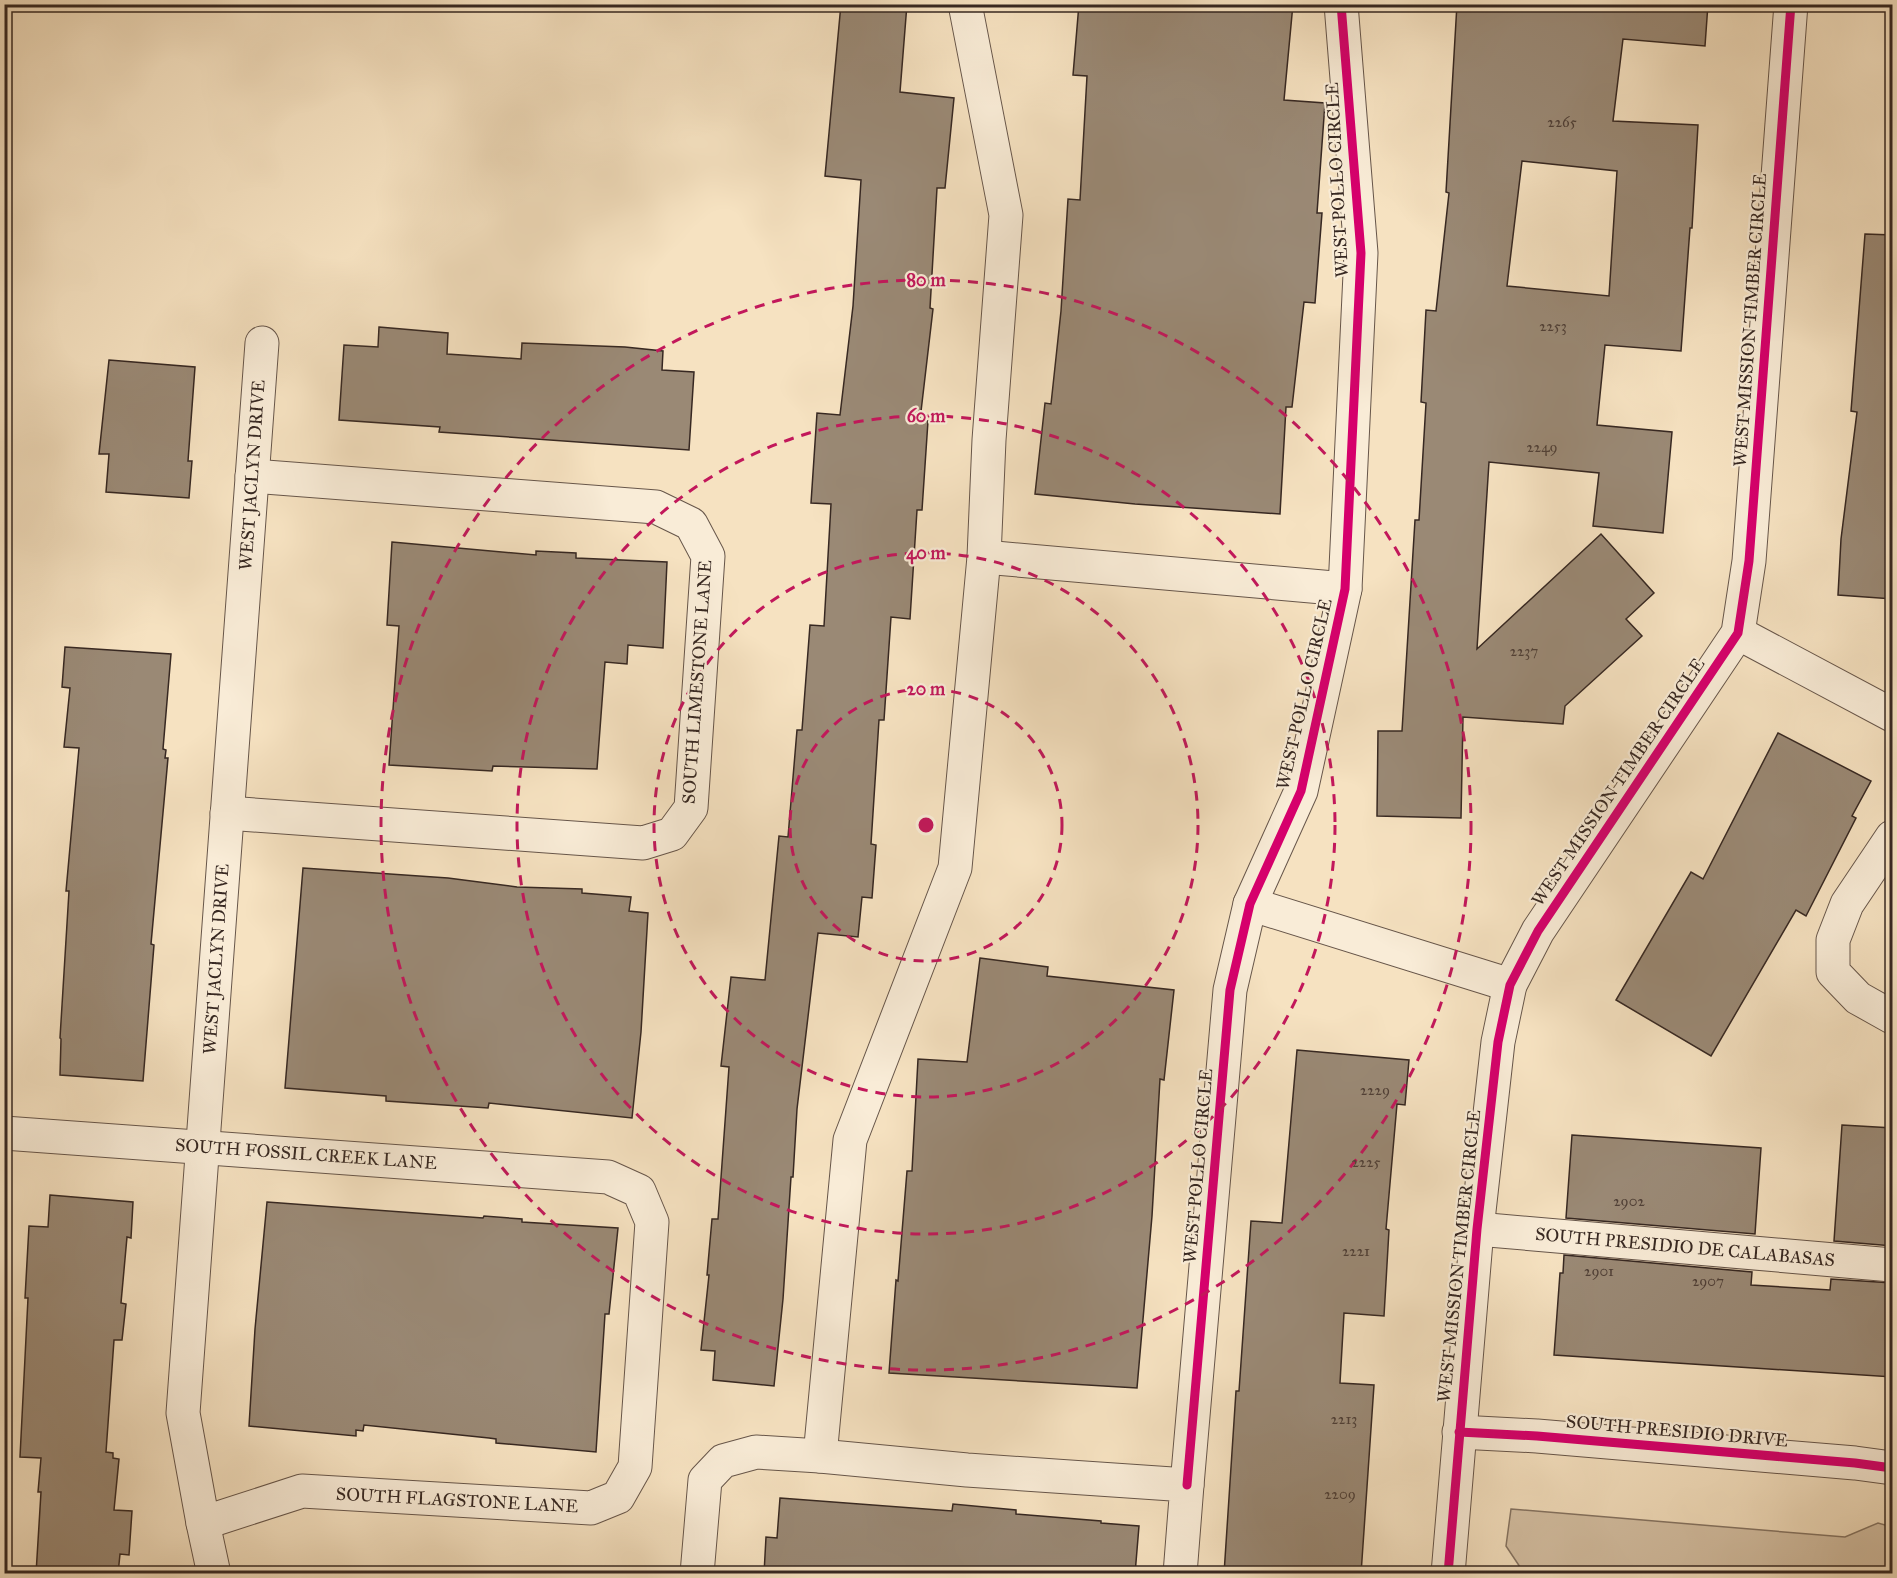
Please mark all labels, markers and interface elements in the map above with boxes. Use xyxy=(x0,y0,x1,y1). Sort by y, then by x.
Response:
street label: WEST POLLO CIRCLE xyxy=(1321,82,1353,278)
house number: 2265 xyxy=(1547,113,1577,131)
street label: WEST MISSION TIMBER CIRCLE xyxy=(1729,172,1771,468)
text: 80 m xyxy=(906,269,946,291)
house number: 2253 xyxy=(1539,317,1567,335)
street label: WEST JACLYN DRIVE xyxy=(234,379,271,571)
text: 60 m xyxy=(907,405,946,427)
house number: 2249 xyxy=(1526,438,1558,456)
text: 40 m xyxy=(906,542,947,565)
street label: SOUTH LIMESTONE LANE xyxy=(677,559,717,805)
street label: WEST POLLO CIRCLE xyxy=(1271,596,1337,792)
house number: 2237 xyxy=(1510,642,1538,660)
street label: WEST MISSION TIMBER CIRCLE xyxy=(1527,654,1709,910)
text: 20 m xyxy=(907,678,946,700)
centre of rings xyxy=(916,815,936,835)
street label: WEST JACLYN DRIVE xyxy=(198,863,235,1055)
street label: WEST POLLO CIRCLE xyxy=(1179,1068,1217,1264)
house number: 2229 xyxy=(1360,1081,1390,1099)
street label: WEST MISSION TIMBER CIRCLE xyxy=(1433,1108,1485,1403)
street label: SOUTH FOSSIL CREEK LANE xyxy=(174,1134,438,1174)
house number: 2225 xyxy=(1352,1153,1381,1171)
house number: 2902 xyxy=(1613,1192,1645,1210)
street label: SOUTH PRESIDIO DE CALABASAS xyxy=(1534,1223,1836,1271)
house number: 2221 xyxy=(1342,1242,1370,1260)
house number: 2901 xyxy=(1584,1262,1614,1280)
house number: 2907 xyxy=(1692,1272,1724,1290)
house number: 2213 xyxy=(1331,1410,1357,1428)
street label: SOUTH PRESIDIO DRIVE xyxy=(1565,1410,1789,1452)
street label: SOUTH FLAGSTONE LANE xyxy=(335,1483,579,1517)
house number: 2209 xyxy=(1324,1485,1356,1503)

